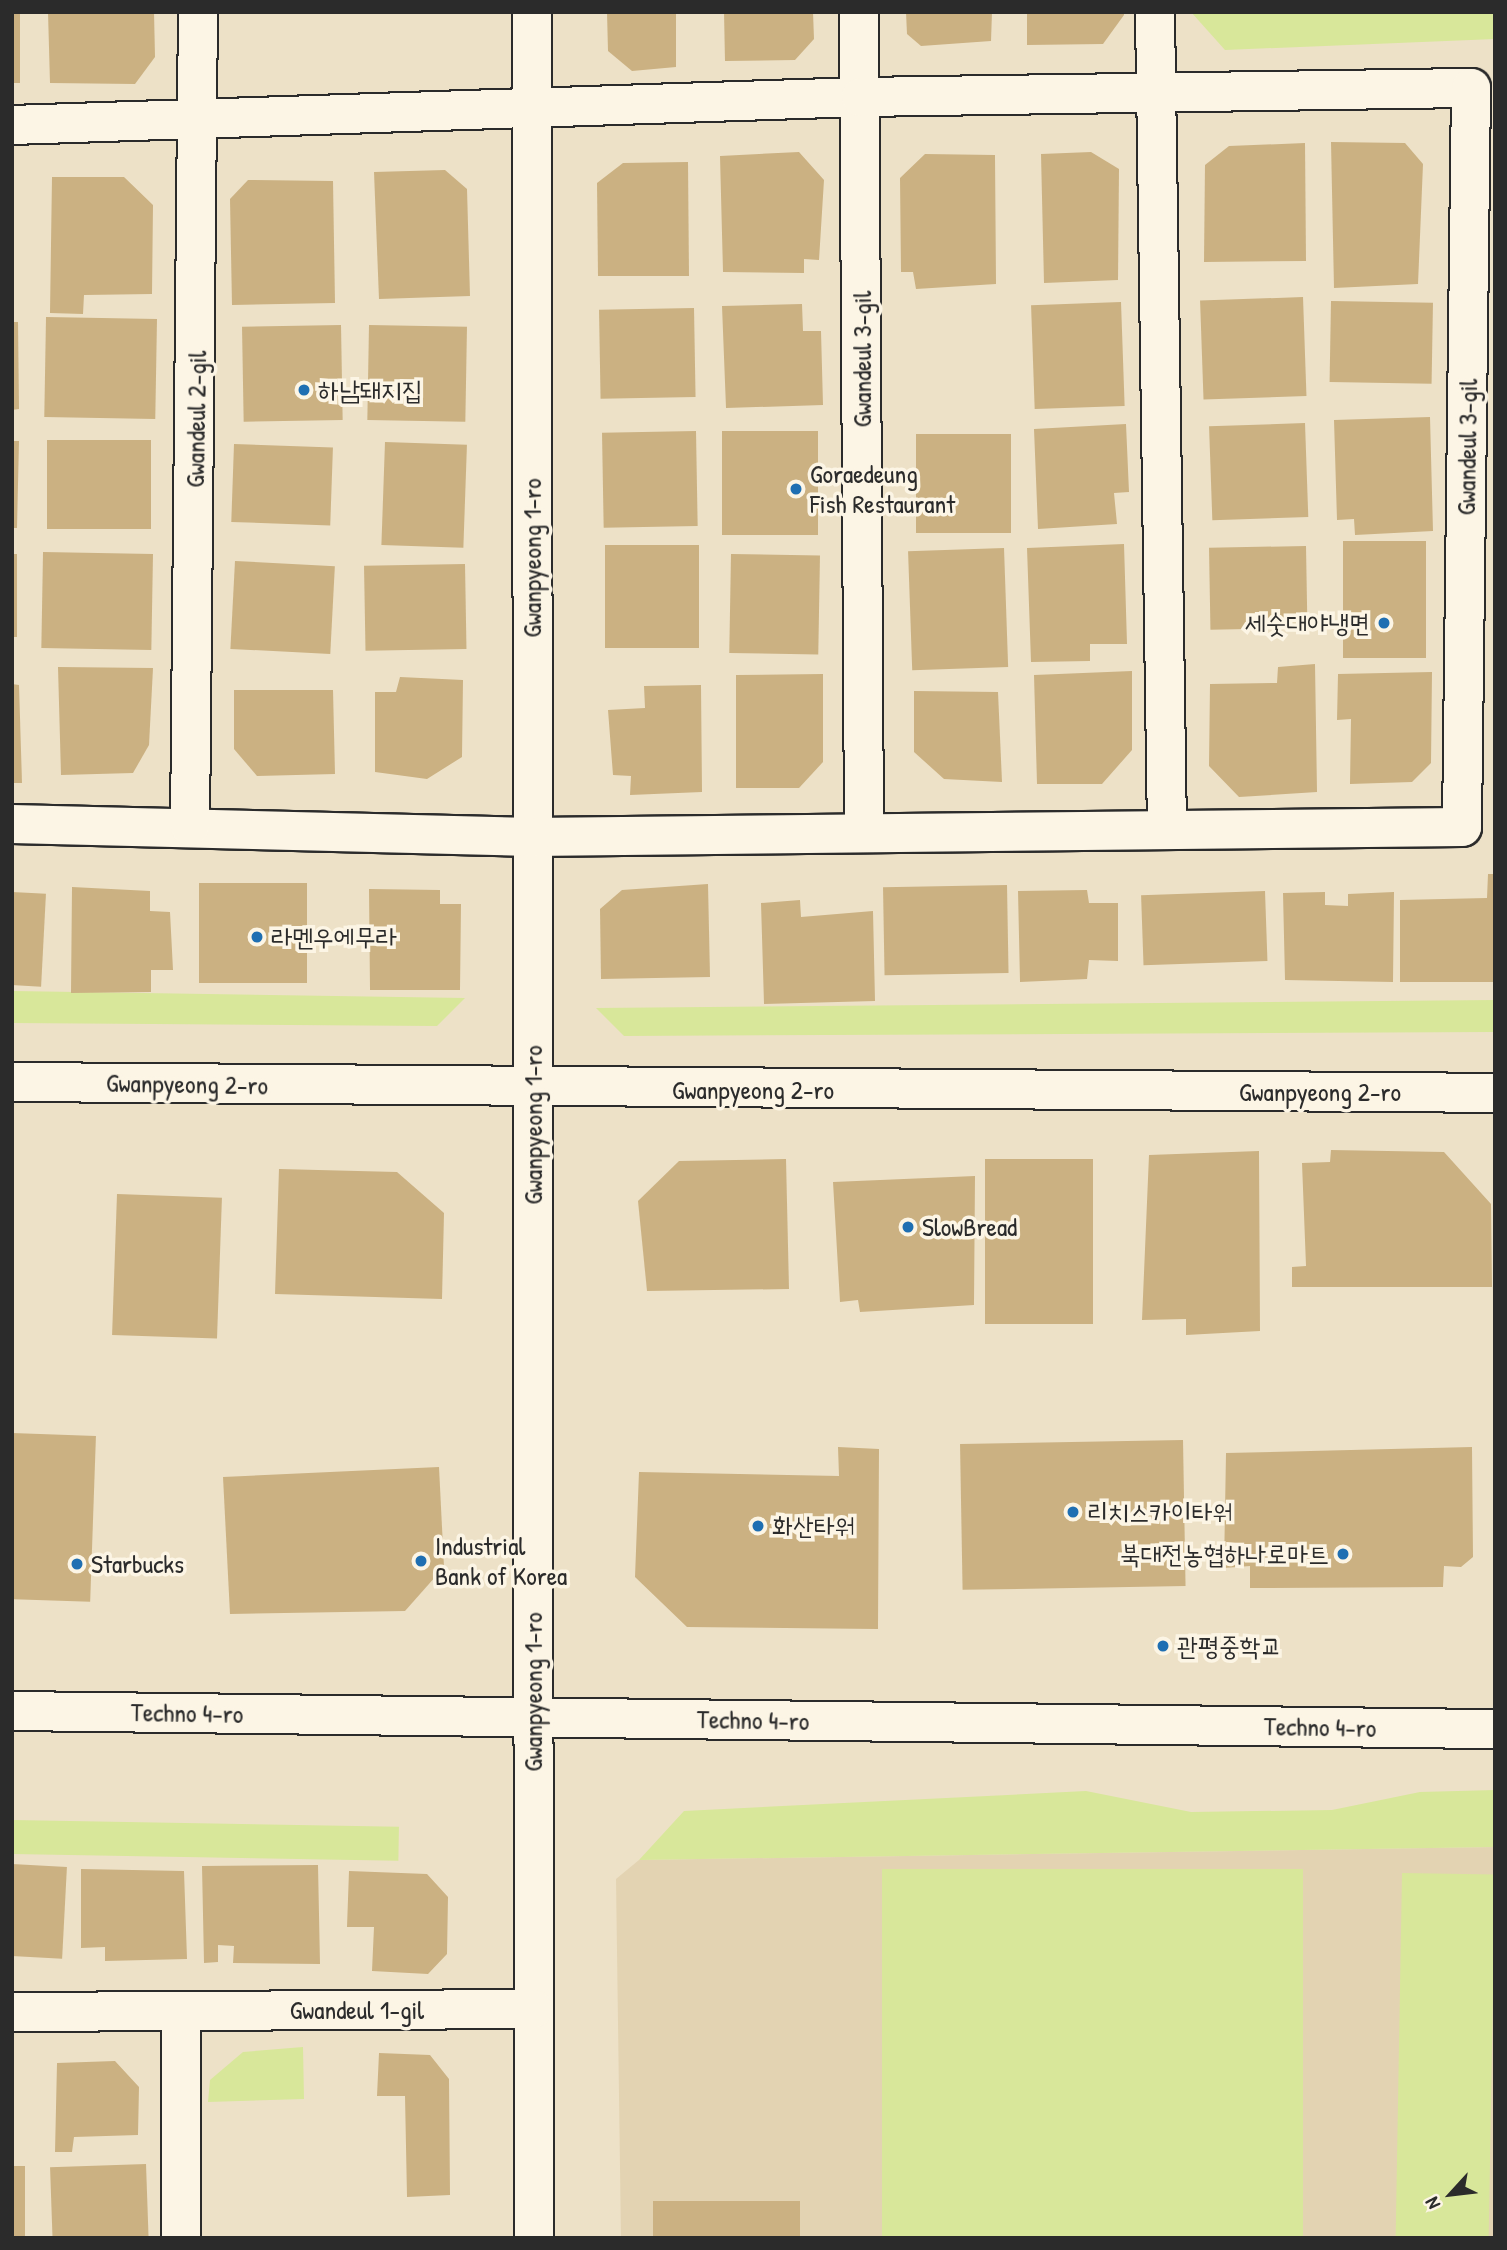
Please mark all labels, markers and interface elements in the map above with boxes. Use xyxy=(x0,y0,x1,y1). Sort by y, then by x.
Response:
street label: Gwandeul 3-gil xyxy=(846,291,878,427)
street label: Gwandeul 2-gil xyxy=(179,350,213,488)
place label: 하남돼지집 xyxy=(318,374,423,406)
street label: Gwandeul 3-gil xyxy=(1450,378,1484,516)
marker: 하남돼지집 xyxy=(296,382,312,398)
place label: Goraedeung Fish Restaurant xyxy=(810,458,955,520)
street label: Gwanpyeong 1-ro xyxy=(516,478,548,638)
marker: Goraedeung Fish Restaurant xyxy=(788,481,804,497)
place label: 세숫대야냉면 xyxy=(1244,607,1370,639)
marker: 세숫대야냉면 xyxy=(1376,615,1392,631)
place label: 라멘우에무라 xyxy=(271,921,397,953)
marker: 라멘우에무라 xyxy=(249,929,265,945)
street label: Gwanpyeong 1-ro xyxy=(517,1045,549,1205)
street label: Gwanpyeong 2-ro xyxy=(106,1067,268,1101)
street label: Gwanpyeong 2-ro xyxy=(672,1074,834,1106)
street label: Gwanpyeong 2-ro xyxy=(1239,1076,1401,1108)
place label: SlowBread xyxy=(922,1211,1017,1243)
marker: SlowBread xyxy=(900,1219,916,1235)
place label: 리치스카이타워 xyxy=(1087,1496,1233,1528)
marker: 리치스카이타워 xyxy=(1065,1504,1081,1520)
place label: 화산타워 xyxy=(772,1510,856,1542)
marker: 화산타워 xyxy=(750,1518,766,1534)
place label: Industrial Bank of Korea xyxy=(435,1530,567,1592)
place label: 북대전농협하나로마트 xyxy=(1120,1538,1329,1570)
marker: 북대전농협하나로마트 xyxy=(1335,1546,1351,1562)
place label: Starbucks xyxy=(91,1548,184,1580)
marker: Industrial Bank of Korea xyxy=(413,1553,429,1569)
marker: Starbucks xyxy=(69,1556,85,1572)
street label: Gwanpyeong 1-ro xyxy=(517,1612,549,1772)
place label: 관평중학교 xyxy=(1177,1630,1282,1662)
marker: 관평중학교 xyxy=(1155,1638,1171,1654)
street label: Techno 4-ro xyxy=(130,1696,244,1730)
street label: Techno 4-ro xyxy=(696,1703,810,1737)
street label: Techno 4-ro xyxy=(1263,1710,1377,1744)
street label: Gwandeul 1-gil xyxy=(290,1994,424,2026)
north arrow xyxy=(1416,2159,1486,2229)
text: N xyxy=(1418,2193,1446,2214)

